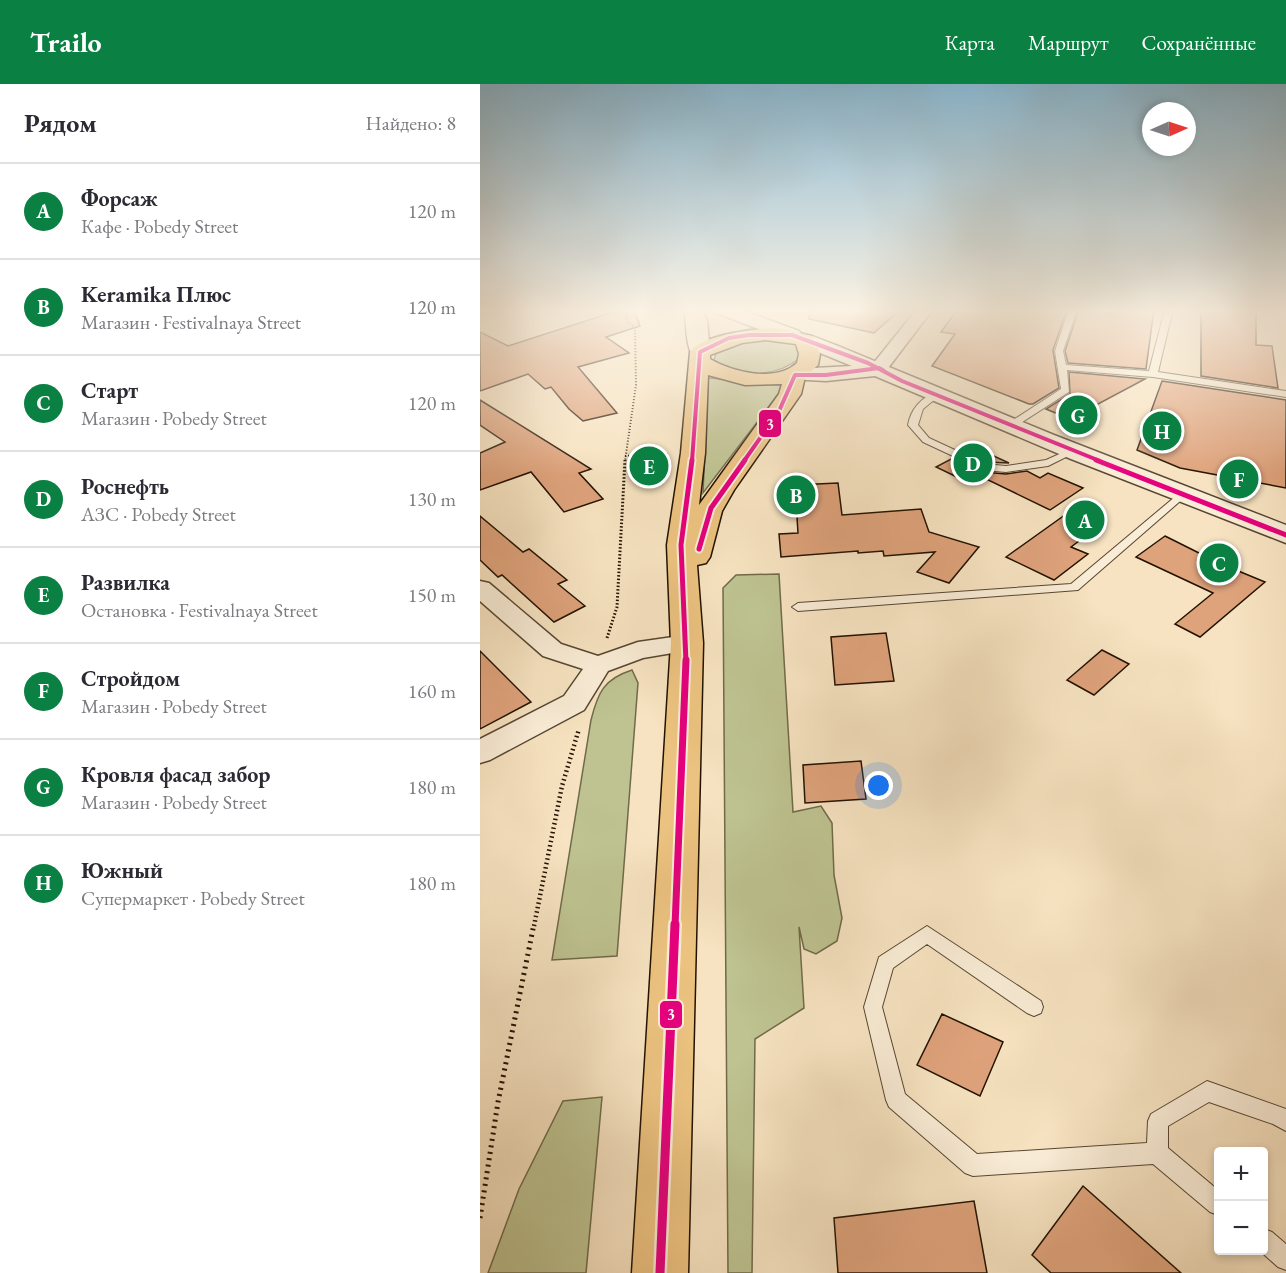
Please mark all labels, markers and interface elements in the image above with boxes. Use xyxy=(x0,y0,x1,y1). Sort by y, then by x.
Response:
text: Trailo xyxy=(30,24,102,60)
text: Карта xyxy=(945,29,995,56)
text: Маршрут xyxy=(1028,29,1109,56)
text: Сохранённые xyxy=(1142,29,1256,56)
north arrow xyxy=(1142,102,1196,156)
text: Рядом xyxy=(24,106,97,140)
text: Найдено: 8 xyxy=(365,110,456,136)
text: Форсаж xyxy=(81,184,158,213)
text: A xyxy=(36,198,51,224)
text: 120 m xyxy=(408,198,456,224)
text: Кафе · Pobedy Street xyxy=(81,213,238,239)
text: Keramika Плюс xyxy=(81,280,231,309)
text: B xyxy=(37,294,50,320)
text: 120 m xyxy=(408,294,456,320)
text: Магазин · Festivalnaya Street xyxy=(81,309,301,335)
text: Старт xyxy=(81,376,138,405)
text: C xyxy=(36,390,51,416)
text: 120 m xyxy=(408,390,456,416)
pin: G xyxy=(1058,392,1098,438)
text: Магазин · Pobedy Street xyxy=(81,405,267,431)
pin: H xyxy=(1142,408,1182,454)
line badge: 3 xyxy=(758,409,782,438)
text: 3 xyxy=(766,414,774,435)
pin: D xyxy=(954,440,992,485)
pin: E xyxy=(630,444,668,488)
pin: F xyxy=(1220,456,1258,502)
text: Роснефть xyxy=(81,472,169,501)
pin: B xyxy=(776,472,816,518)
text: D xyxy=(36,486,51,512)
text: 130 m xyxy=(408,486,456,512)
pin: A xyxy=(1066,498,1104,542)
text: АЗС · Pobedy Street xyxy=(81,501,236,527)
pin: C xyxy=(1200,540,1238,586)
text: Развилка xyxy=(81,568,170,597)
text: E xyxy=(38,582,49,608)
text: 150 m xyxy=(408,582,456,608)
text: Остановка · Festivalnaya Street xyxy=(81,597,318,623)
text: Стройдом xyxy=(81,664,180,693)
text: F xyxy=(38,678,49,704)
text: 160 m xyxy=(408,678,456,704)
text: Магазин · Pobedy Street xyxy=(81,693,267,719)
text: Кровля фасад забор xyxy=(81,760,271,789)
your location xyxy=(864,771,893,800)
text: G xyxy=(36,774,51,800)
text: 180 m xyxy=(408,774,456,800)
text: Магазин · Pobedy Street xyxy=(81,789,267,815)
text: Южный xyxy=(81,856,163,885)
text: H xyxy=(35,870,52,896)
text: 180 m xyxy=(408,870,456,896)
text: Супермаркет · Pobedy Street xyxy=(81,885,305,911)
line badge: 3 xyxy=(659,1000,683,1029)
text: 3 xyxy=(667,1004,675,1025)
map controls xyxy=(1214,1147,1268,1255)
button: + xyxy=(1214,1147,1268,1201)
button: − xyxy=(1214,1201,1268,1255)

